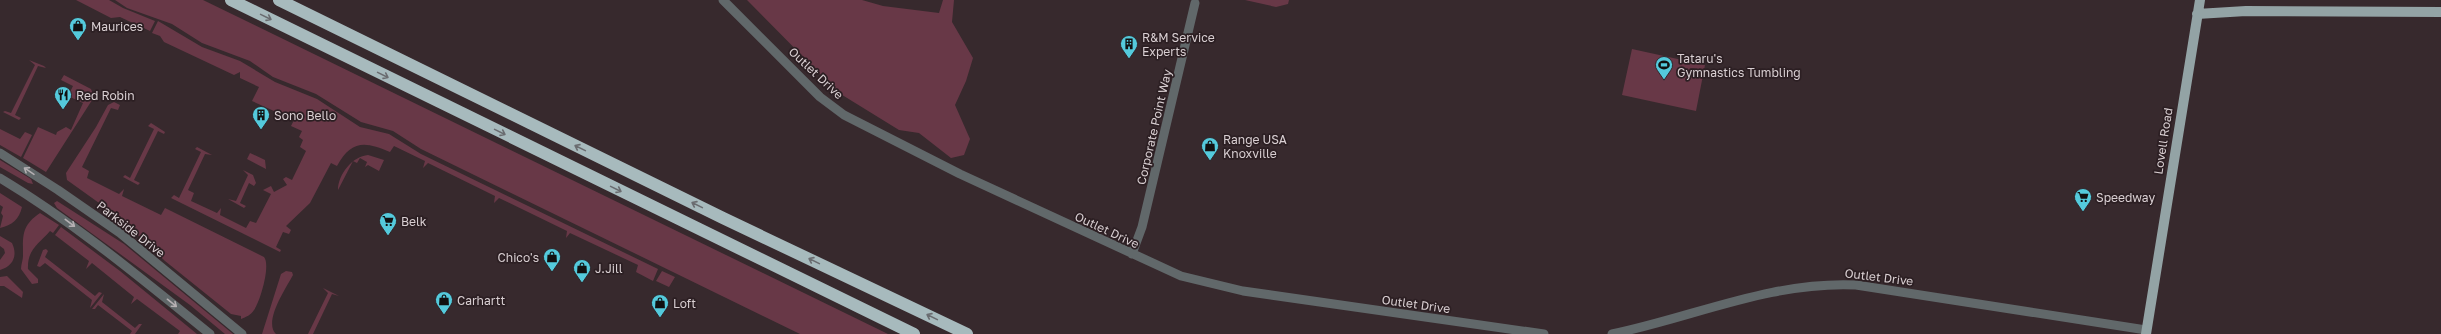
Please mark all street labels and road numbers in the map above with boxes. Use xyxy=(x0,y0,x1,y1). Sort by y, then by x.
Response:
street label: Outlet Drive xyxy=(786,44,846,102)
street label: Corporate Point Way xyxy=(1133,67,1175,186)
street label: Lovell Road xyxy=(2150,107,2176,175)
street label: Parkside Drive xyxy=(94,198,168,260)
street label: Outlet Drive xyxy=(1072,209,1142,251)
street label: Outlet Drive xyxy=(1844,265,1914,289)
street label: Outlet Drive xyxy=(1381,292,1451,316)

